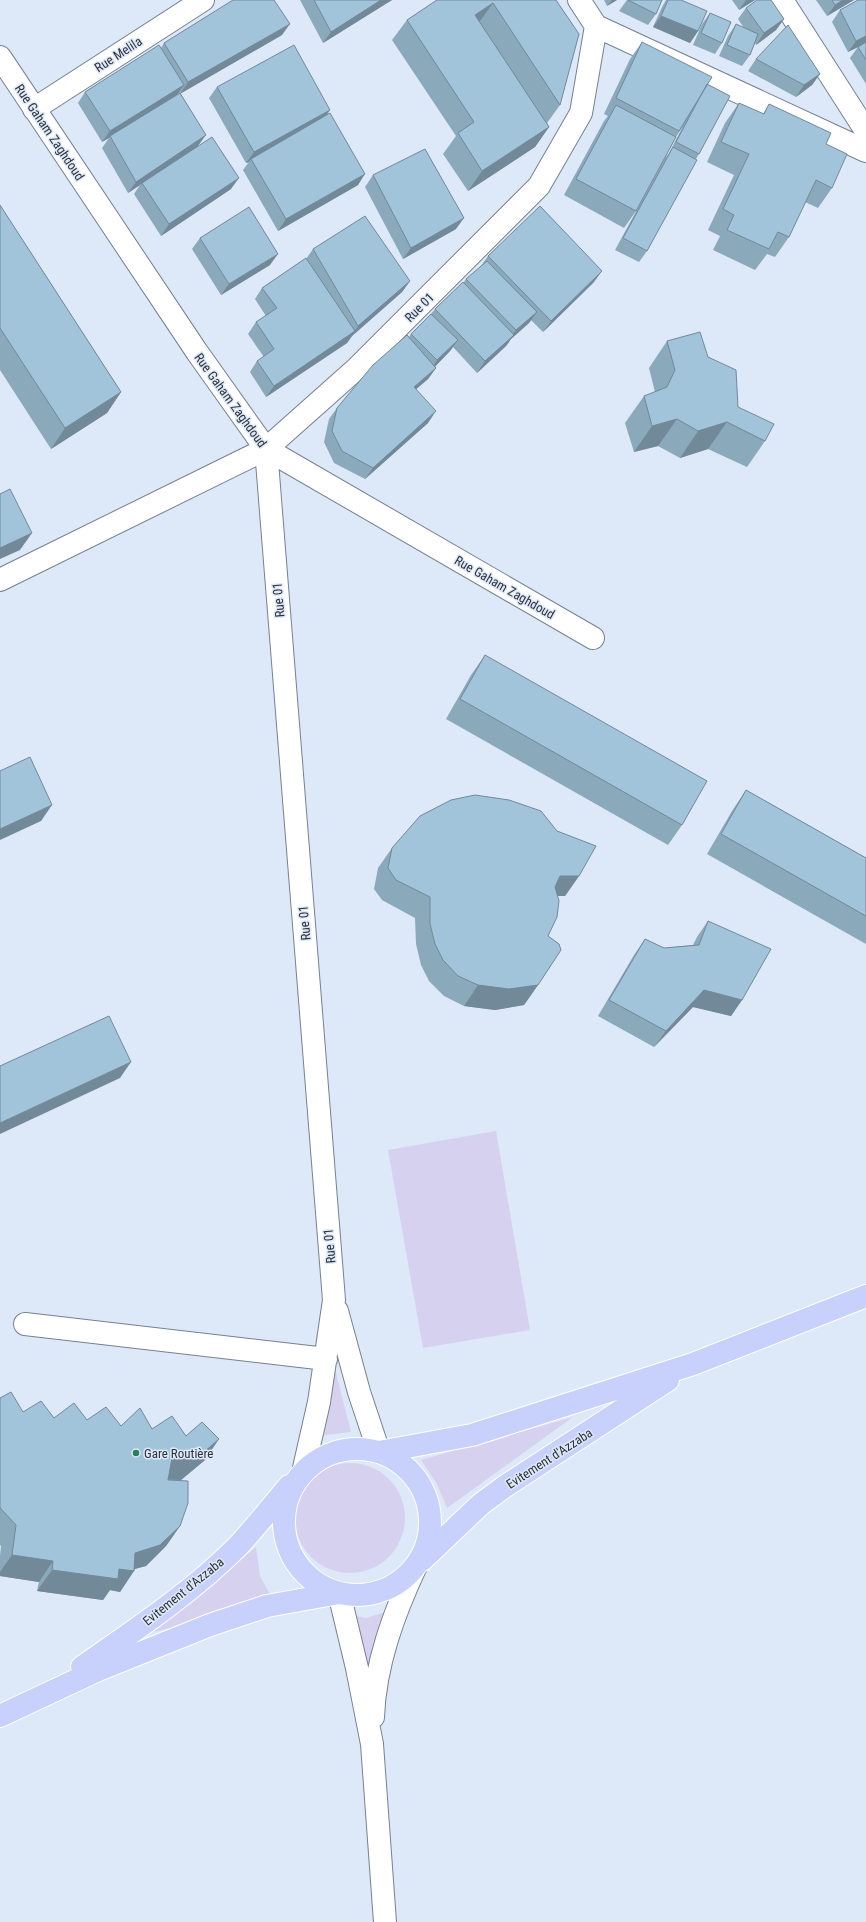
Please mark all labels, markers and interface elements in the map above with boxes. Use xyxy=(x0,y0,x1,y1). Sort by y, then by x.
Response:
street label: Rue Melila xyxy=(92,34,145,75)
street label: Rue Gaham Zaghdoud xyxy=(12,81,87,183)
street label: Rue 01 xyxy=(402,290,437,325)
street label: Rue Gaham Zaghdoud xyxy=(191,350,270,450)
street label: Rue Gaham Zaghdoud xyxy=(452,553,557,622)
street label: Rue 01 xyxy=(269,582,287,618)
street label: Rue 01 xyxy=(295,905,313,941)
street label: Rue 01 xyxy=(320,1228,338,1264)
street label: Evitement d'Azzaba xyxy=(503,1425,595,1492)
place label: Gare Routière xyxy=(144,1446,213,1461)
marker: Gare Routière xyxy=(131,1448,141,1458)
street label: Evitement d'Azzaba xyxy=(140,1554,227,1629)

